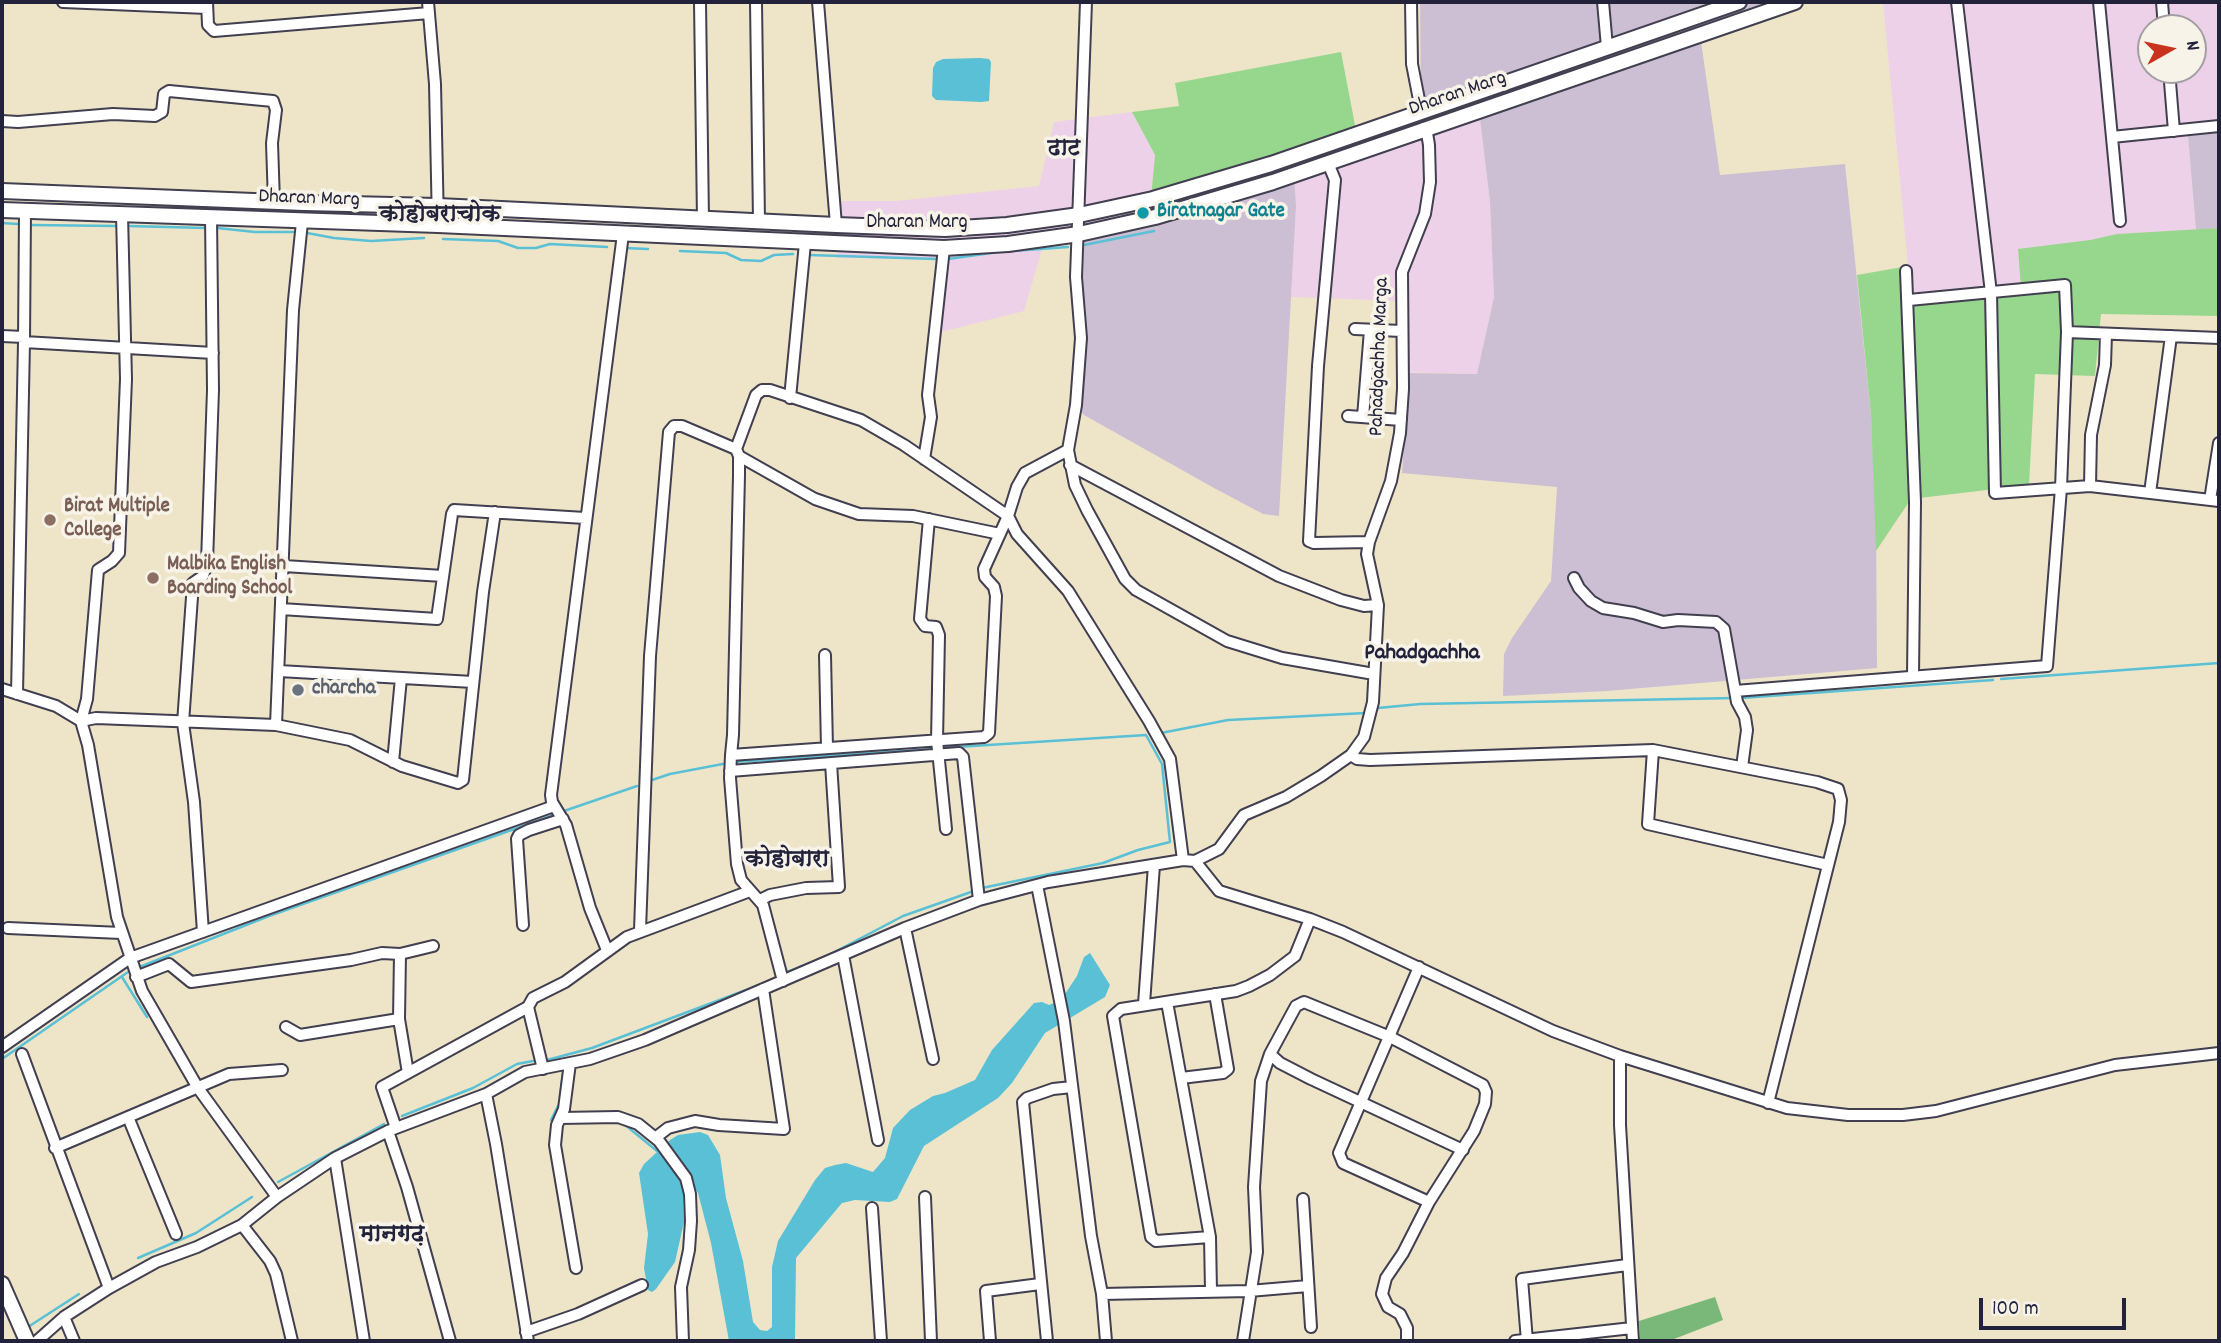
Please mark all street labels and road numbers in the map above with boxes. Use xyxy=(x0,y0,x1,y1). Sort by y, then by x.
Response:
street label: Dharan Marg xyxy=(1406,67,1510,123)
street label: Dharan Marg xyxy=(258,186,360,214)
street label: Dharan Marg xyxy=(866,211,968,237)
street label: Pahadgachha Marga xyxy=(1366,277,1396,437)

